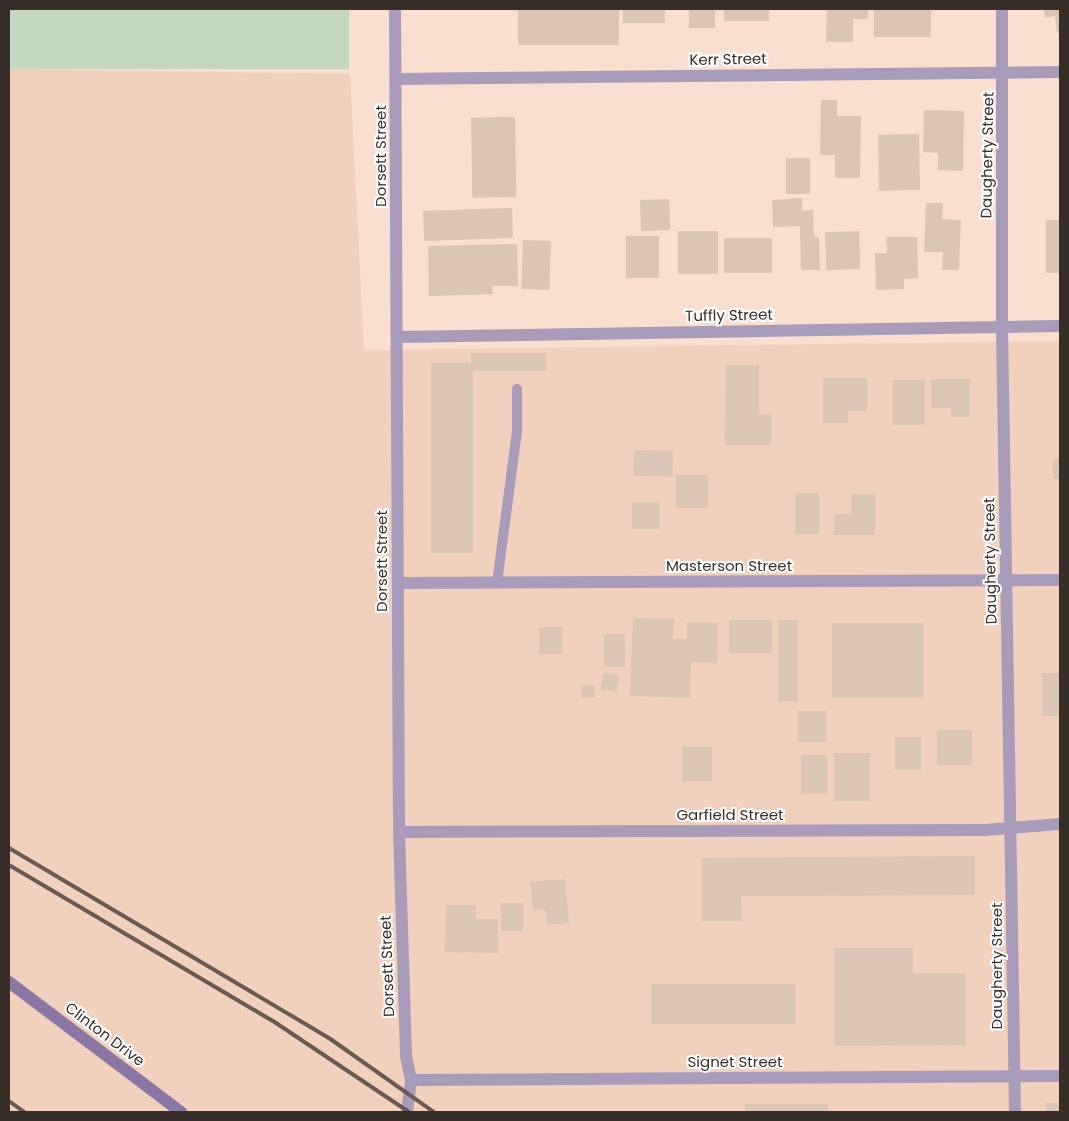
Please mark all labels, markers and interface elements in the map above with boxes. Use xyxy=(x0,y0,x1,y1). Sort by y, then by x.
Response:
street label: Kerr Street xyxy=(689,49,767,69)
street label: Daugherty Street xyxy=(977,91,997,219)
street label: Dorsett Street xyxy=(372,105,390,207)
street label: Tuffly Street xyxy=(685,305,773,325)
street label: Daugherty Street xyxy=(980,497,1000,625)
street label: Dorsett Street xyxy=(373,510,391,612)
street label: Masterson Street xyxy=(666,557,792,575)
street label: Garfield Street xyxy=(676,806,784,824)
street label: Daugherty Street xyxy=(988,903,1006,1029)
street label: Dorsett Street xyxy=(376,915,398,1017)
street label: Clinton Drive xyxy=(62,998,148,1070)
street label: Signet Street xyxy=(688,1053,782,1071)

